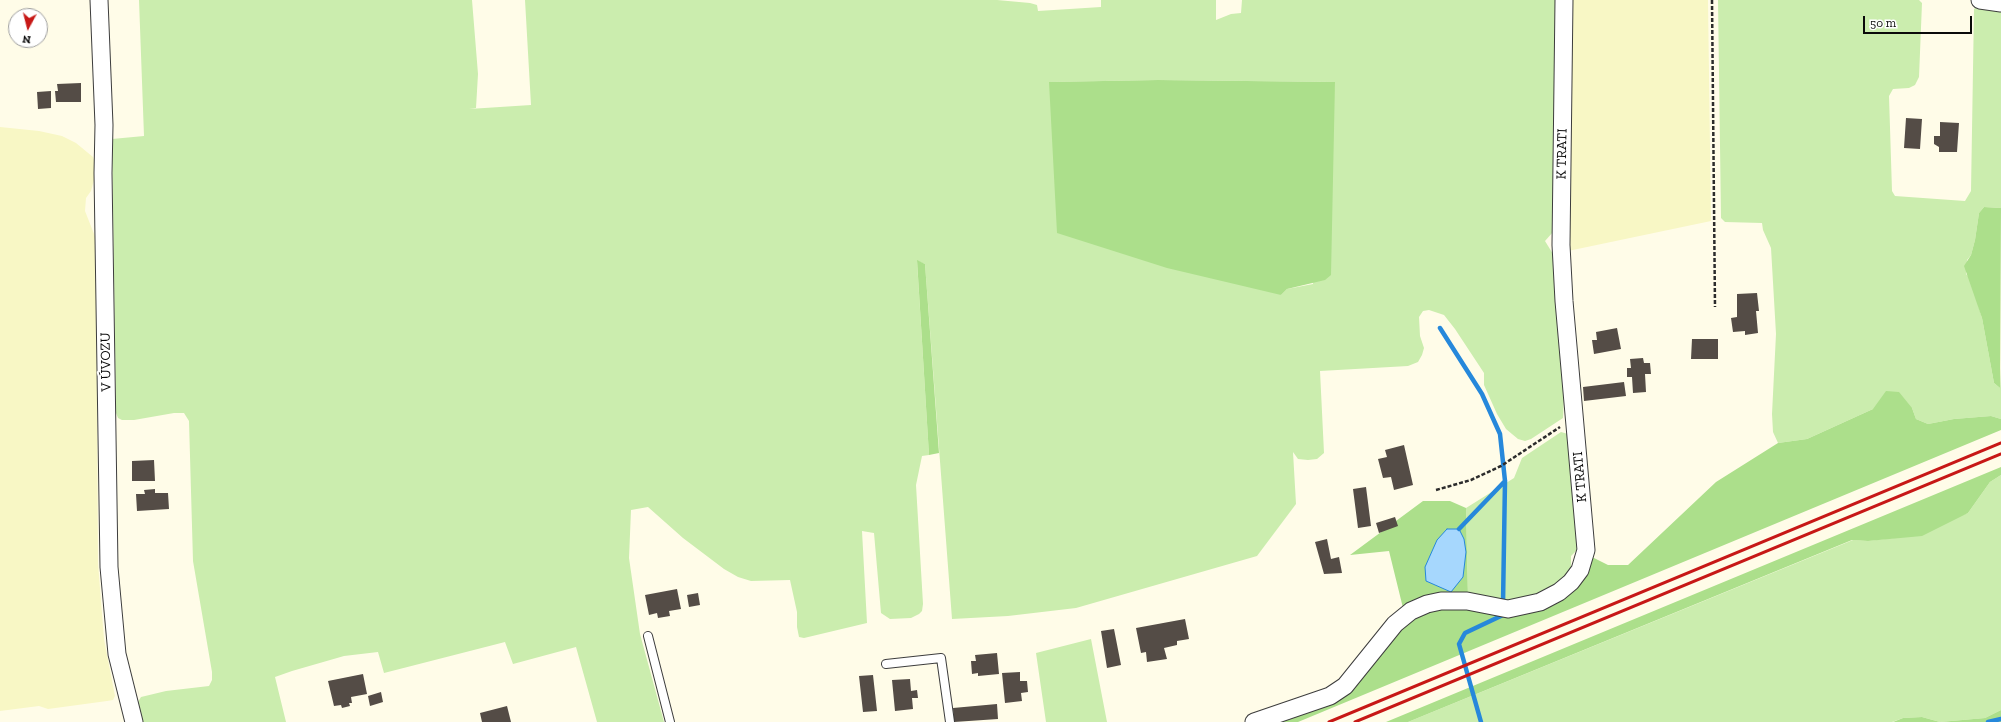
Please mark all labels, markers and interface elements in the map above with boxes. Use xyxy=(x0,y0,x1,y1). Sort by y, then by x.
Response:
north arrow xyxy=(8,8,48,48)
scale bar xyxy=(1865,8,1974,34)
text: 50 m xyxy=(1870,16,1896,30)
text: N xyxy=(22,32,32,46)
street label: K TRATI xyxy=(1553,128,1571,180)
street label: V ÚVOZU xyxy=(97,332,115,392)
street label: K TRATI xyxy=(1569,451,1591,503)

